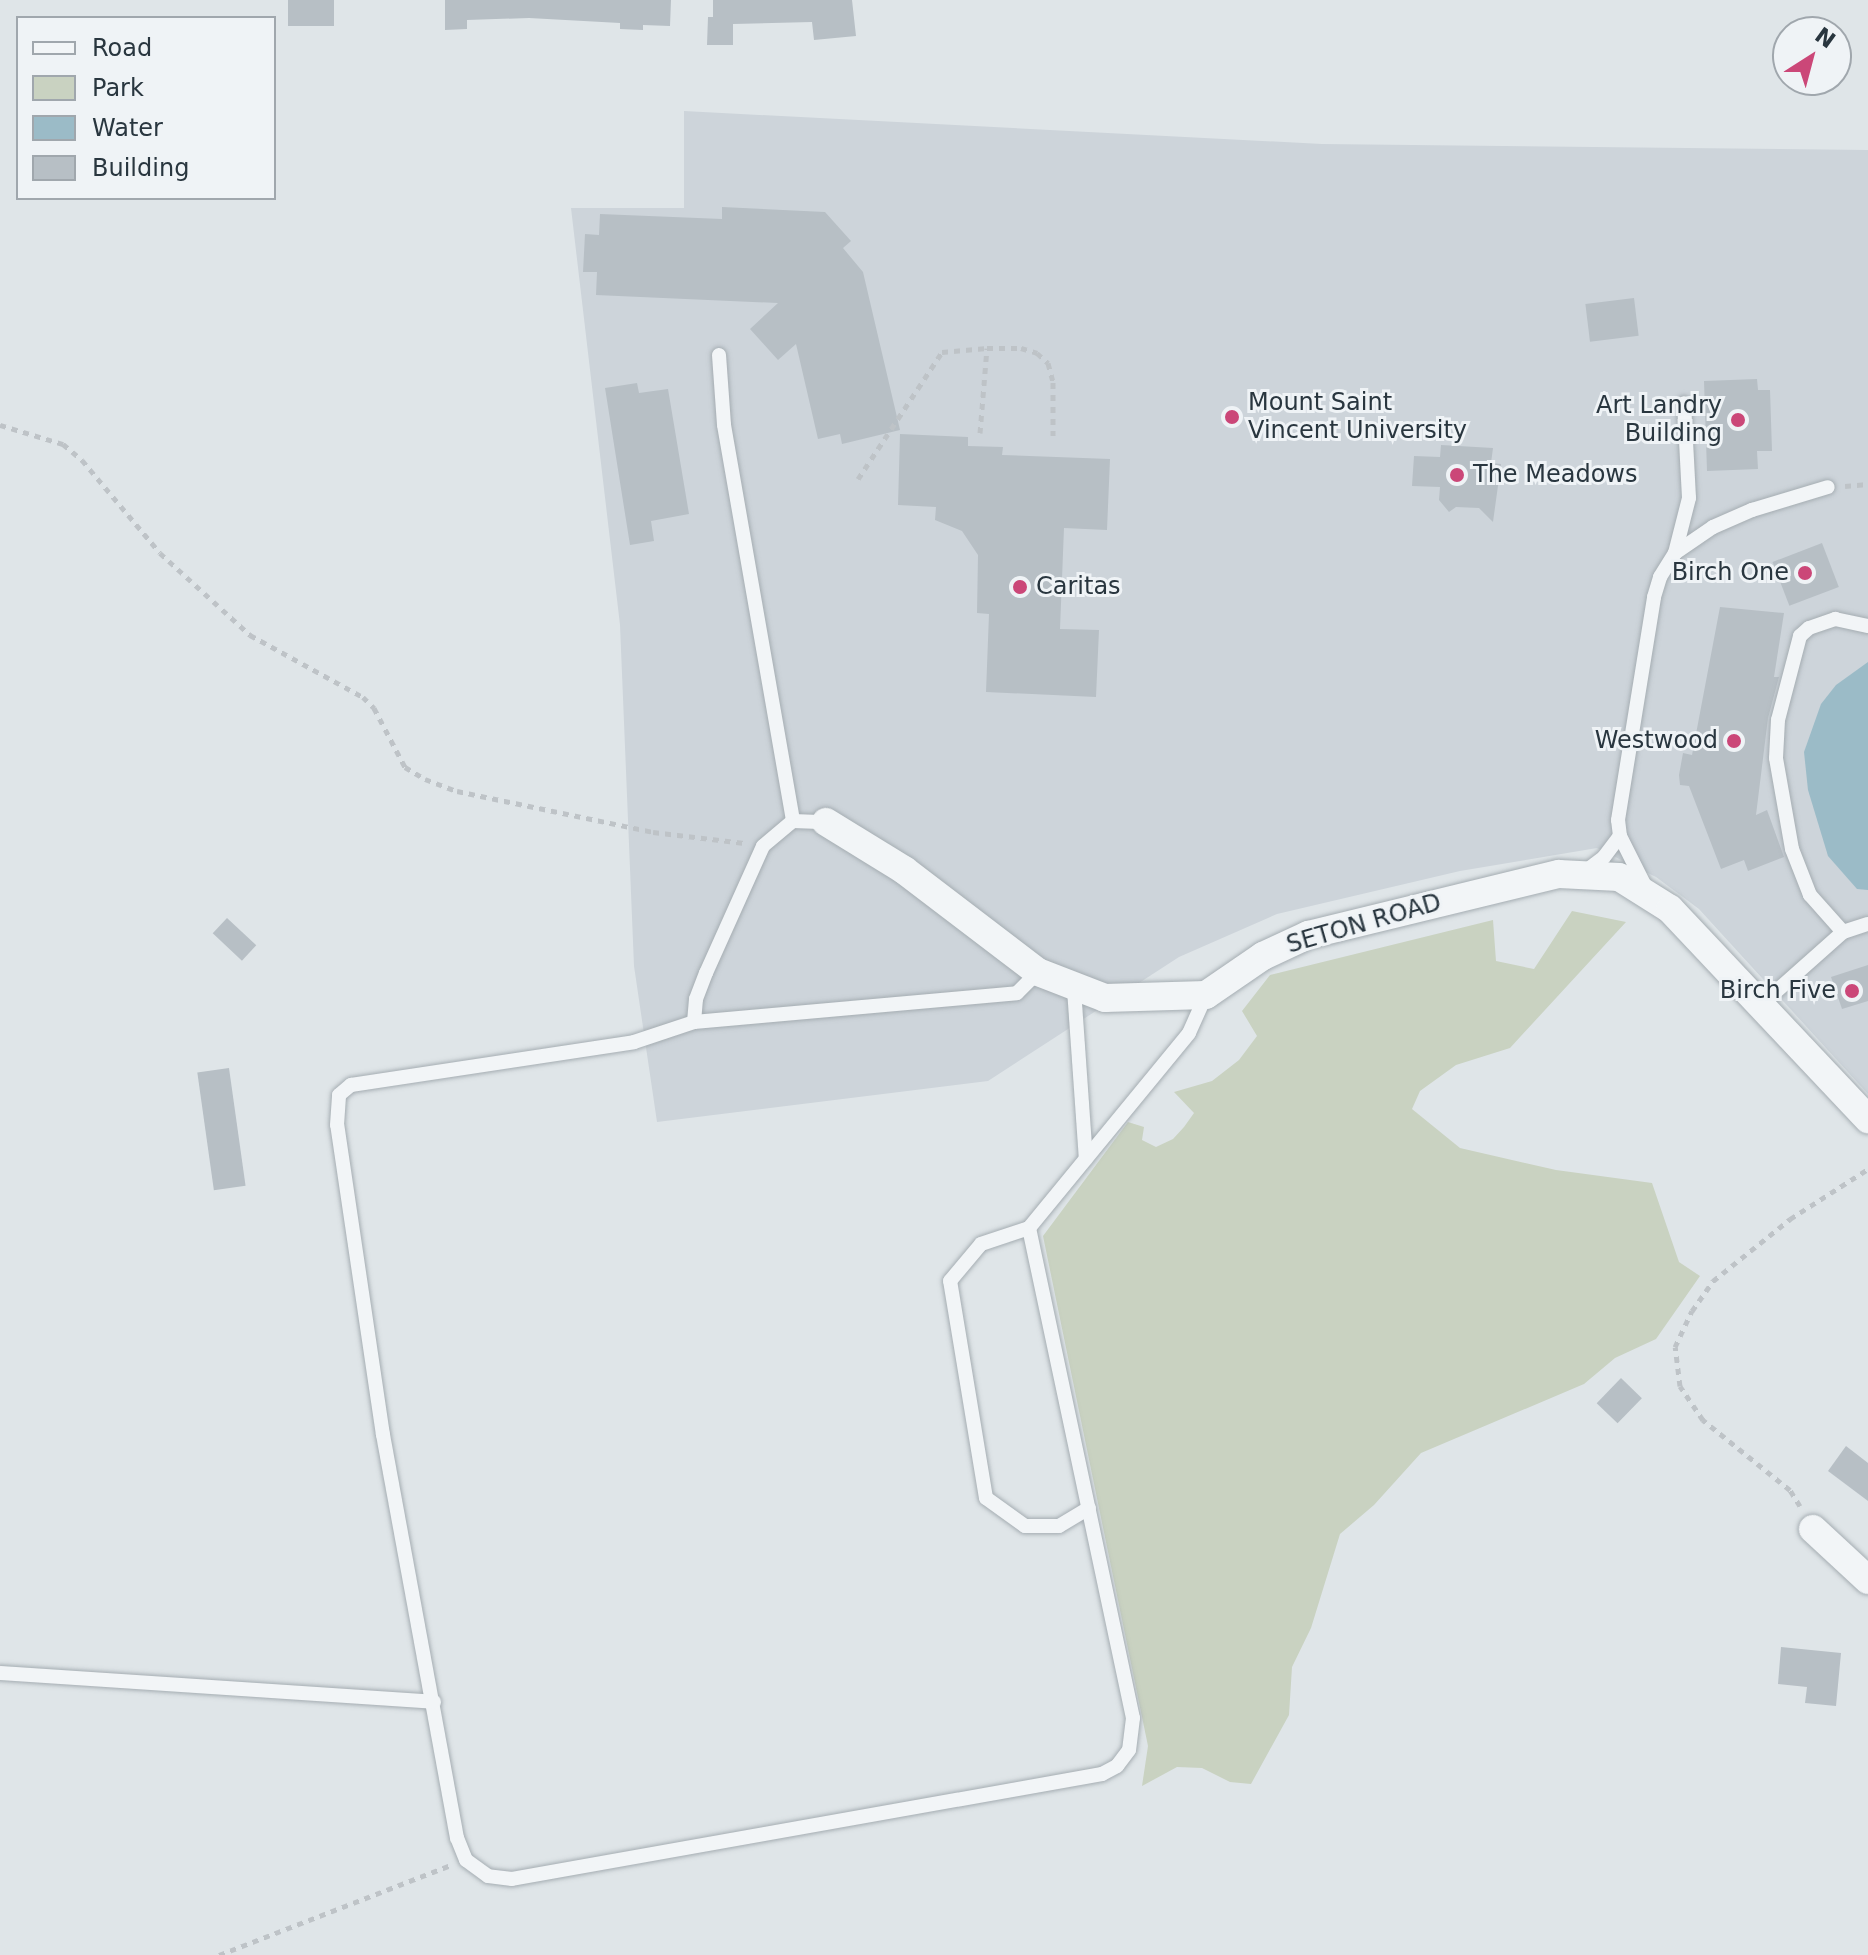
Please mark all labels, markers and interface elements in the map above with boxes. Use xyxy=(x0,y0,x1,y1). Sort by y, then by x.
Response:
legend xyxy=(16,16,276,200)
north arrow xyxy=(1772,16,1852,96)
text: N xyxy=(1810,22,1840,53)
text: Road xyxy=(92,34,152,62)
text: Park xyxy=(92,74,144,102)
text: Water xyxy=(92,114,163,142)
text: Building xyxy=(92,154,189,182)
place label: Mount Saint Vincent University xyxy=(1248,389,1467,445)
place label: Art Landry Building xyxy=(1596,392,1722,448)
marker: Mount Saint Vincent University xyxy=(1223,408,1241,426)
marker: Art Landry Building xyxy=(1729,411,1747,429)
place label: The Meadows xyxy=(1473,461,1637,489)
marker: The Meadows xyxy=(1448,466,1466,484)
place label: Birch One xyxy=(1672,559,1789,587)
marker: Birch One xyxy=(1796,564,1814,582)
place label: Caritas xyxy=(1036,573,1121,601)
marker: Caritas xyxy=(1011,578,1029,596)
place label: Westwood xyxy=(1595,727,1718,755)
marker: Westwood xyxy=(1725,732,1743,750)
street label: SETON ROAD xyxy=(1283,888,1445,960)
place label: Birch Five xyxy=(1720,977,1836,1005)
marker: Birch Five xyxy=(1843,982,1861,1000)

